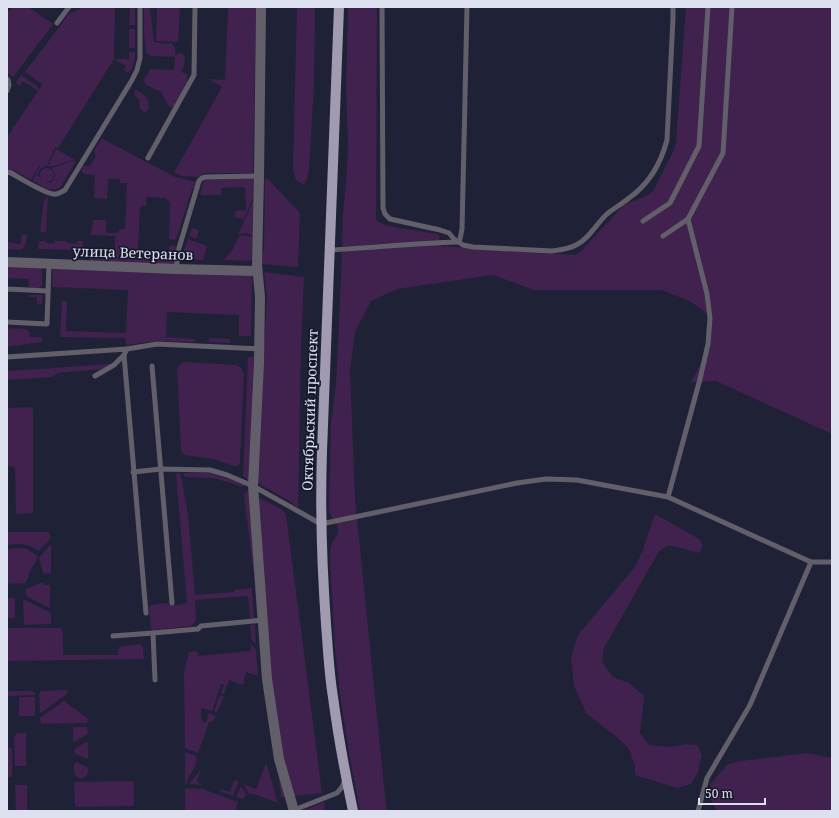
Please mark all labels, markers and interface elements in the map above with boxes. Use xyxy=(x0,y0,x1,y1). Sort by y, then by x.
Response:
street label: улица Ветеранов xyxy=(72,241,194,264)
street label: Октябрьский проспект xyxy=(297,328,322,491)
scale bar xyxy=(699,780,765,806)
text: 50 m xyxy=(705,785,733,802)

